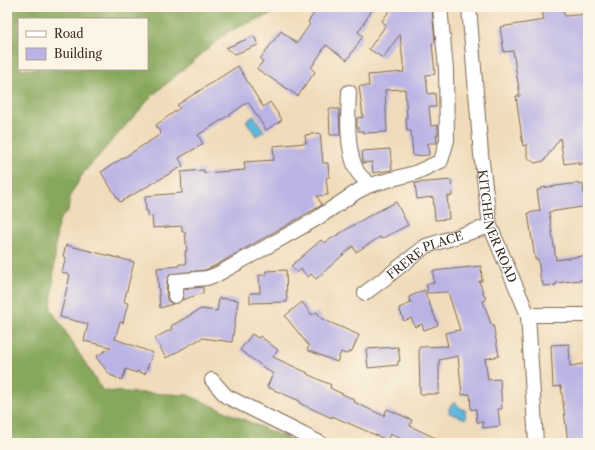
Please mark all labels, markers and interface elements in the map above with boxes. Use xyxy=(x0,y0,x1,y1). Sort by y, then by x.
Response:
legend xyxy=(18,18,148,70)
text: Road xyxy=(54,26,84,41)
text: Building xyxy=(54,46,102,61)
street label: KITCHENER ROAD xyxy=(476,169,521,285)
street label: FRERE PLACE xyxy=(383,227,465,282)

